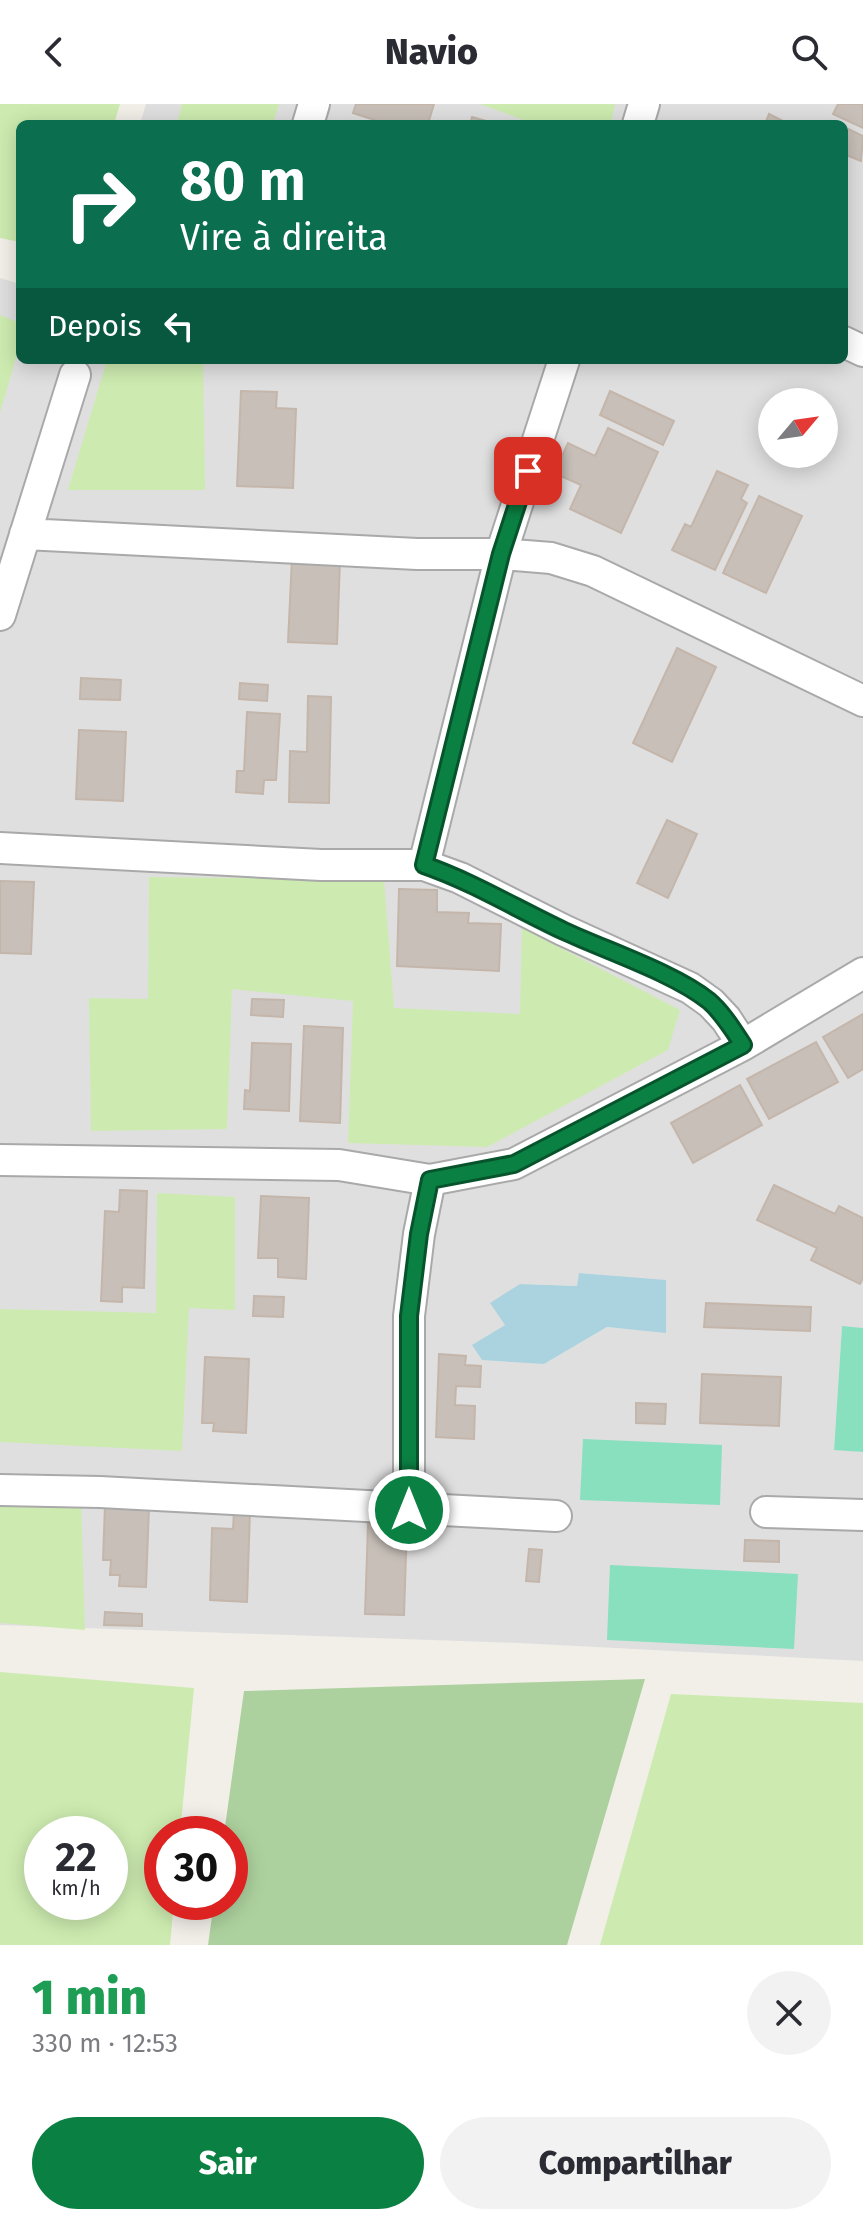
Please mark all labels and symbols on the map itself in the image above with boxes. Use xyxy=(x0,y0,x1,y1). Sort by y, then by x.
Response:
north arrow xyxy=(758,388,838,468)
pin xyxy=(494,437,562,505)
position arrow xyxy=(367,1468,451,1552)
speed limit sign: 30 xyxy=(144,1816,248,1920)

